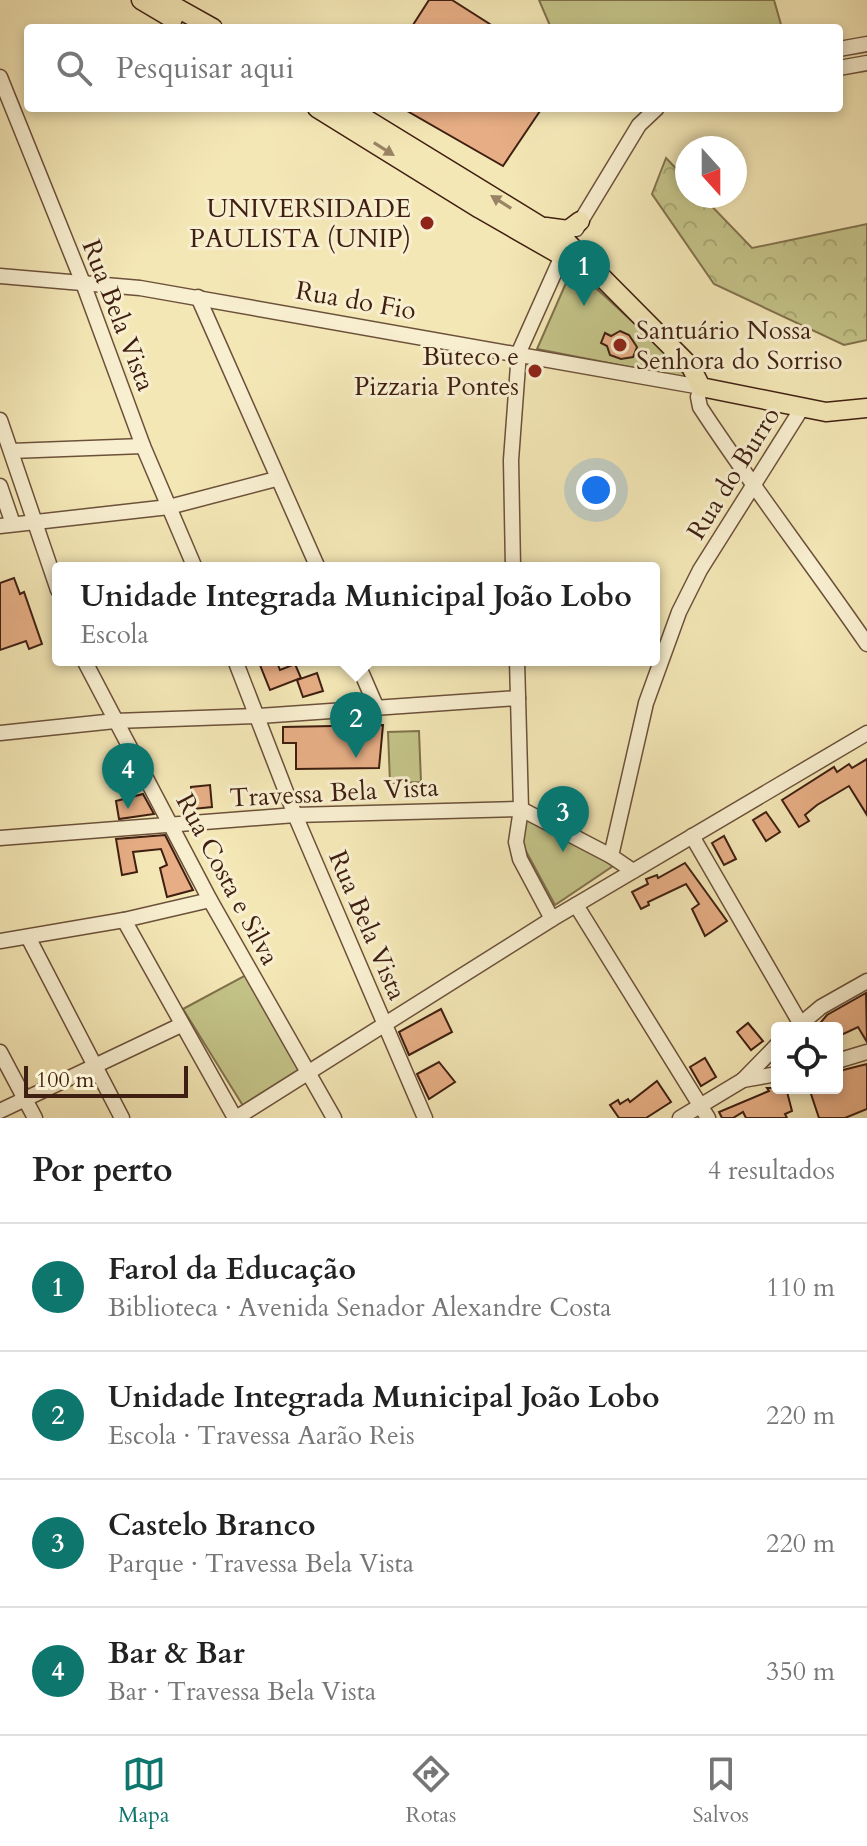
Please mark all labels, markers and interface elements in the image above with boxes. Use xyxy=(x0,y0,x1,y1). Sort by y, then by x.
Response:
search box xyxy=(24,24,843,112)
icon: search xyxy=(52,46,96,90)
text: Pesquisar aqui xyxy=(116,48,294,89)
north arrow xyxy=(675,136,747,208)
one-way arrow xyxy=(373,142,395,156)
place label: UNIVERSIDADE PAULISTA (UNIP) xyxy=(190,191,411,256)
one-way arrow xyxy=(490,196,512,210)
marker: UNIVERSIDADE PAULISTA (UNIP) xyxy=(418,214,436,232)
street label: Rua Bela Vista xyxy=(74,235,163,396)
pin: 1 xyxy=(558,240,610,306)
street label: Rua do Fio xyxy=(293,273,419,328)
place label: Santuário Nossa Senhora do Sorriso xyxy=(636,313,843,378)
marker: Santuário Nossa Senhora do Sorriso xyxy=(611,336,629,354)
place label: Buteco e Pizzaria Pontes xyxy=(354,339,519,404)
marker: Buteco e Pizzaria Pontes xyxy=(526,362,544,380)
street label: Rua do Burro xyxy=(679,400,788,546)
your location xyxy=(576,470,616,510)
popup xyxy=(52,562,660,666)
text: Unidade Integrada Municipal João Lobo xyxy=(80,576,632,617)
text: Escola xyxy=(80,617,149,652)
pin: 2 xyxy=(330,692,382,758)
pin: 4 xyxy=(102,743,154,809)
street label: Travessa Bela Vista xyxy=(229,770,439,815)
pin: 3 xyxy=(537,786,589,852)
street label: Rua Costa e Silva xyxy=(168,787,288,971)
street label: Rua Bela Vista xyxy=(320,845,415,1005)
map controls xyxy=(771,1022,843,1094)
button: locate xyxy=(771,1022,843,1094)
scale bar xyxy=(24,1062,188,1098)
text: 100 m xyxy=(36,1065,94,1095)
text: Por perto xyxy=(32,1147,173,1193)
text: 4 resultados xyxy=(708,1153,835,1188)
text: Farol da Educação xyxy=(108,1249,356,1290)
text: 1 xyxy=(51,1270,65,1305)
text: 110 m xyxy=(766,1270,835,1305)
text: Biblioteca · Avenida Senador Alexandre Costa xyxy=(108,1290,611,1325)
text: Unidade Integrada Municipal João Lobo xyxy=(108,1377,660,1418)
text: 2 xyxy=(51,1398,65,1433)
text: 220 m xyxy=(766,1398,835,1433)
text: Escola · Travessa Aarão Reis xyxy=(108,1418,415,1453)
text: Castelo Branco xyxy=(108,1505,316,1546)
text: 3 xyxy=(51,1526,65,1561)
text: 220 m xyxy=(766,1526,835,1561)
text: Parque · Travessa Bela Vista xyxy=(108,1546,414,1581)
text: Bar & Bar xyxy=(108,1633,245,1674)
text: 4 xyxy=(51,1654,65,1689)
text: 350 m xyxy=(766,1654,835,1689)
text: Bar · Travessa Bela Vista xyxy=(108,1674,376,1709)
tab: Mapa xyxy=(118,1752,169,1830)
tab: Rotas xyxy=(405,1752,456,1830)
tab: Salvos xyxy=(692,1752,749,1830)

